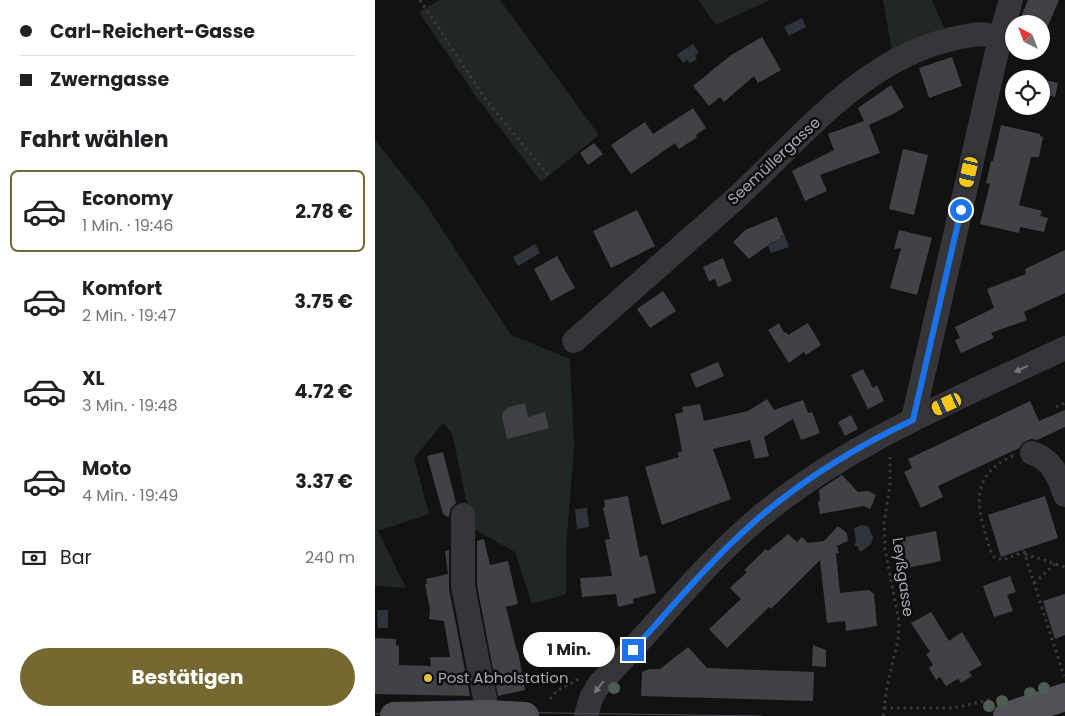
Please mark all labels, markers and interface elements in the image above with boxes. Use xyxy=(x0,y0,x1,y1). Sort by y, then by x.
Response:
north arrow xyxy=(1005,15,1050,60)
map controls xyxy=(1005,15,1050,115)
text: Carl-Reichert-Gasse xyxy=(50,18,255,45)
text: Zwerngasse xyxy=(50,66,169,93)
button: locate xyxy=(1005,70,1050,115)
street label: Seemüllergasse xyxy=(723,112,825,209)
text: Fahrt wählen xyxy=(20,124,169,155)
car xyxy=(958,156,979,188)
text: Economy xyxy=(82,185,173,212)
icon: car xyxy=(22,189,67,234)
text: 2.78 € xyxy=(295,198,353,225)
route start xyxy=(950,199,972,221)
text: 1 Min. · 19:46 xyxy=(82,214,173,237)
text: Komfort xyxy=(82,275,162,302)
icon: car xyxy=(22,279,67,324)
text: 3.75 € xyxy=(294,288,353,315)
text: 2 Min. · 19:47 xyxy=(82,304,176,327)
text: XL xyxy=(82,365,105,392)
one-way arrow xyxy=(1014,365,1028,373)
icon: car xyxy=(22,369,67,414)
text: 4.72 € xyxy=(295,378,353,405)
car xyxy=(930,391,963,417)
text: 3 Min. · 19:48 xyxy=(82,394,178,417)
text: Moto xyxy=(82,455,131,482)
icon: car xyxy=(22,459,67,504)
text: 3.37 € xyxy=(295,468,353,495)
text: 4 Min. · 19:49 xyxy=(82,484,178,507)
street label: Leyßgasse xyxy=(888,536,919,618)
icon: cash xyxy=(20,544,48,572)
text: Bar xyxy=(60,544,92,571)
text: 240 m xyxy=(305,546,355,569)
callout: 1 Min. xyxy=(523,632,615,668)
text: 1 Min. xyxy=(547,638,591,661)
route end xyxy=(622,639,644,661)
button: Bestätigen xyxy=(20,648,355,706)
place label: Post Abholstation xyxy=(438,667,569,688)
marker: Post Abholstation xyxy=(422,672,434,684)
one-way arrow xyxy=(593,680,604,693)

